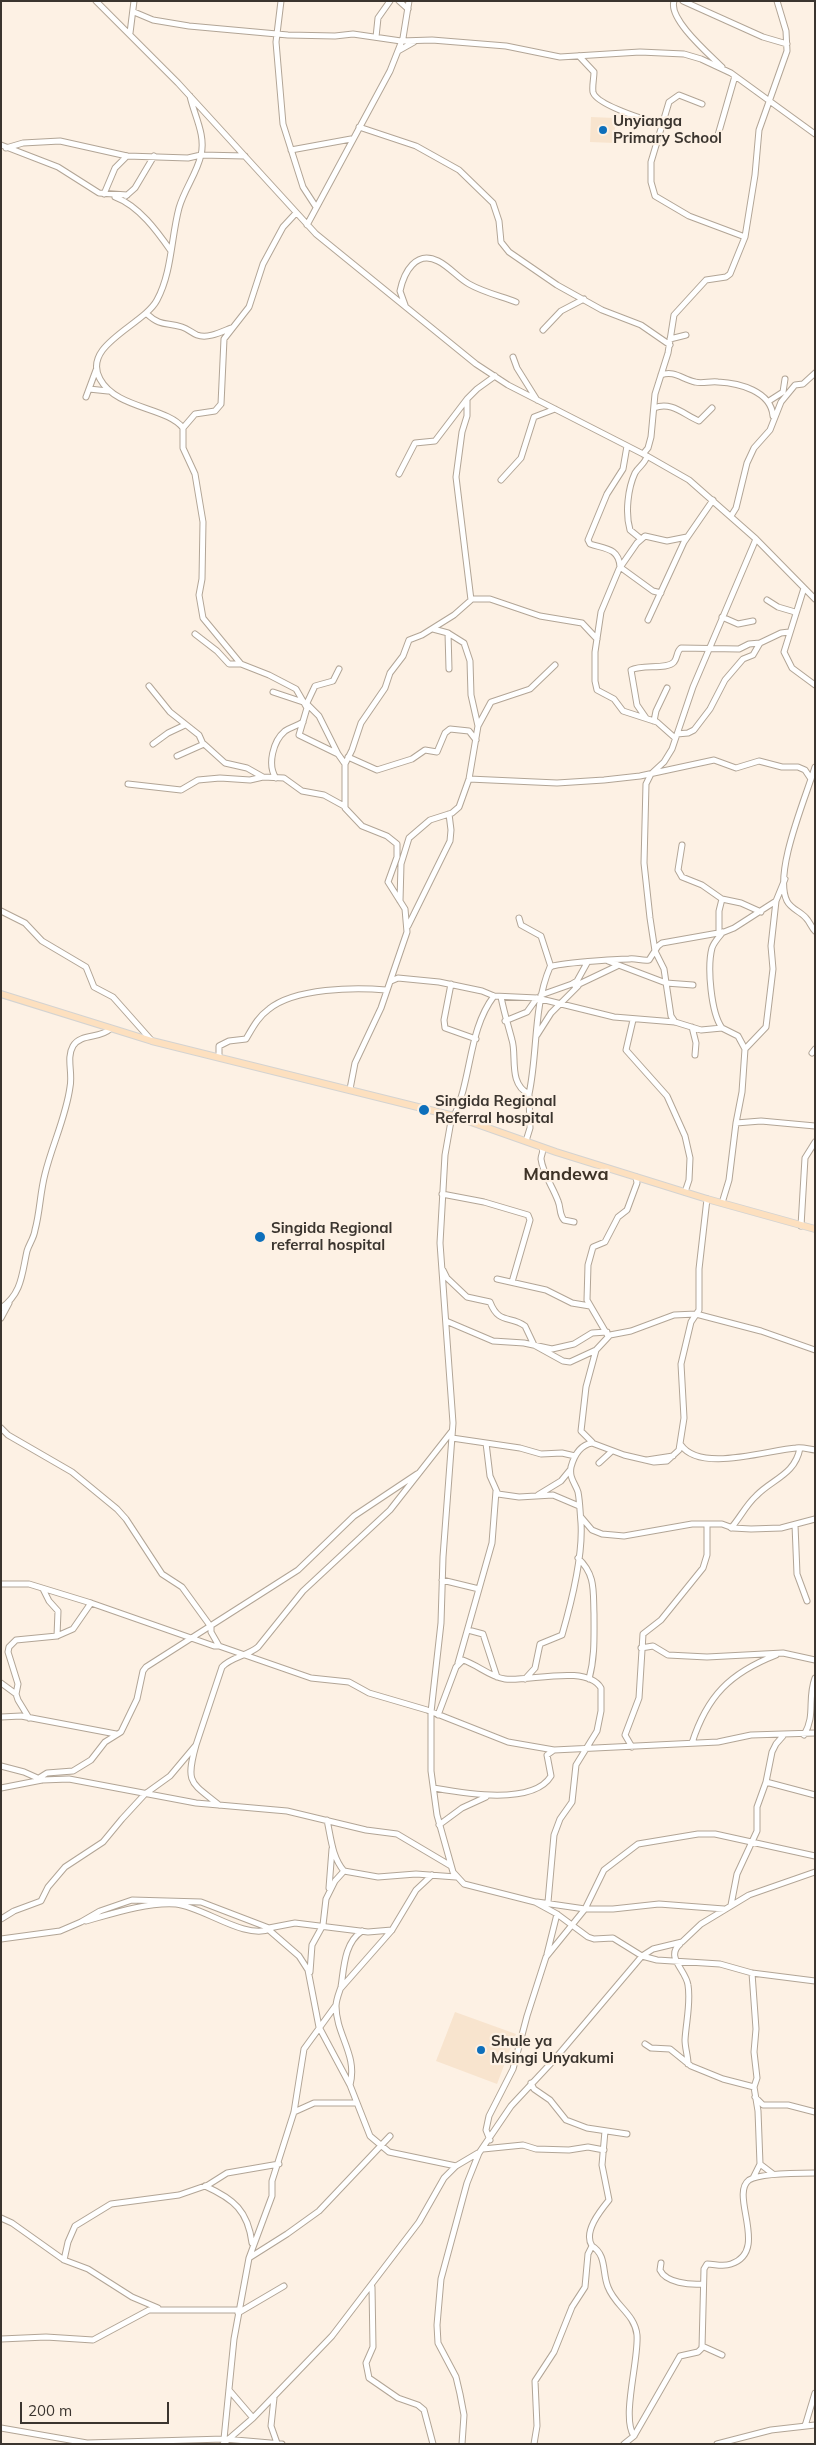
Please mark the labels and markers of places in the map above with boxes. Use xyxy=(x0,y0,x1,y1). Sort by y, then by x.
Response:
place label: Unyianga Primary School xyxy=(613,112,722,147)
marker: Unyianga Primary School xyxy=(597,124,609,136)
place label: Singida Regional Referral hospital xyxy=(435,1092,557,1127)
marker: Singida Regional Referral hospital xyxy=(417,1103,431,1117)
place label: Singida Regional referral hospital xyxy=(271,1219,393,1254)
marker: Singida Regional referral hospital xyxy=(253,1230,267,1244)
place label: Shule ya Msingi Unyakumi xyxy=(491,2032,614,2067)
marker: Shule ya Msingi Unyakumi xyxy=(475,2044,487,2056)

